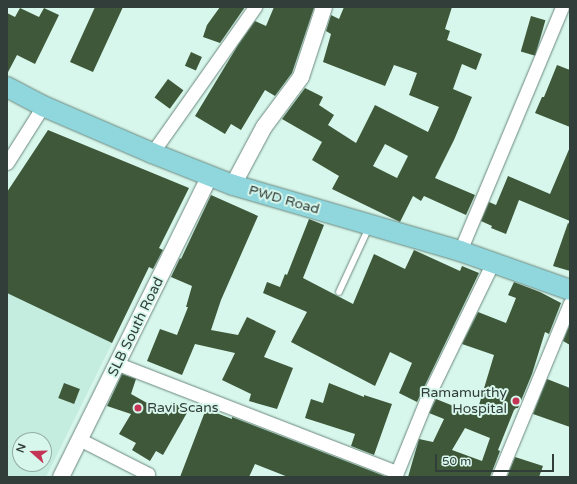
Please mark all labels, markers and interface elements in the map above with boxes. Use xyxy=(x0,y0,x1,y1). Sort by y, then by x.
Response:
street label: PWD Road xyxy=(247,182,321,218)
street label: SLB South Road xyxy=(105,275,167,379)
place label: Ramamurthy Hospital xyxy=(420,385,507,418)
marker: Ramamurthy Hospital xyxy=(510,395,522,407)
place label: Ravi Scans xyxy=(147,400,218,416)
marker: Ravi Scans xyxy=(132,402,144,414)
north arrow xyxy=(12,432,52,472)
text: N xyxy=(14,442,29,454)
scale bar xyxy=(437,446,556,472)
text: 50 m xyxy=(442,454,471,468)

